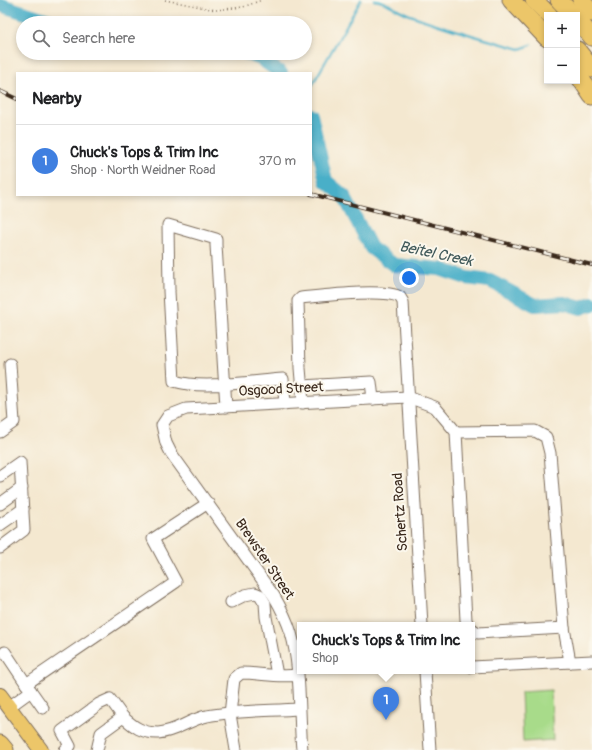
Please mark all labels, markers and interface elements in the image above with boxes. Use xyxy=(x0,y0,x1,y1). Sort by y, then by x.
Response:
map controls xyxy=(544,12,580,84)
button: + xyxy=(544,12,580,48)
search box xyxy=(16,16,312,60)
icon: search xyxy=(30,27,52,49)
text: Search here xyxy=(62,29,135,48)
button: − xyxy=(544,48,580,84)
text: Nearby xyxy=(32,88,81,109)
text: Chuck's Tops & Trim Inc xyxy=(70,143,219,162)
text: 1 xyxy=(42,153,48,169)
text: 370 m xyxy=(259,153,296,169)
text: Shop · North Weidner Road xyxy=(70,162,216,178)
water label: Beitel Creek xyxy=(398,237,476,271)
your location xyxy=(399,268,419,288)
street label: Osgood Street xyxy=(238,378,324,400)
street label: Schertz Road xyxy=(389,472,411,552)
street label: Brewster Street xyxy=(232,515,298,603)
popup xyxy=(297,622,475,674)
text: Chuck's Tops & Trim Inc xyxy=(312,631,460,650)
text: Shop xyxy=(312,650,339,666)
pin: 1 xyxy=(373,687,399,720)

